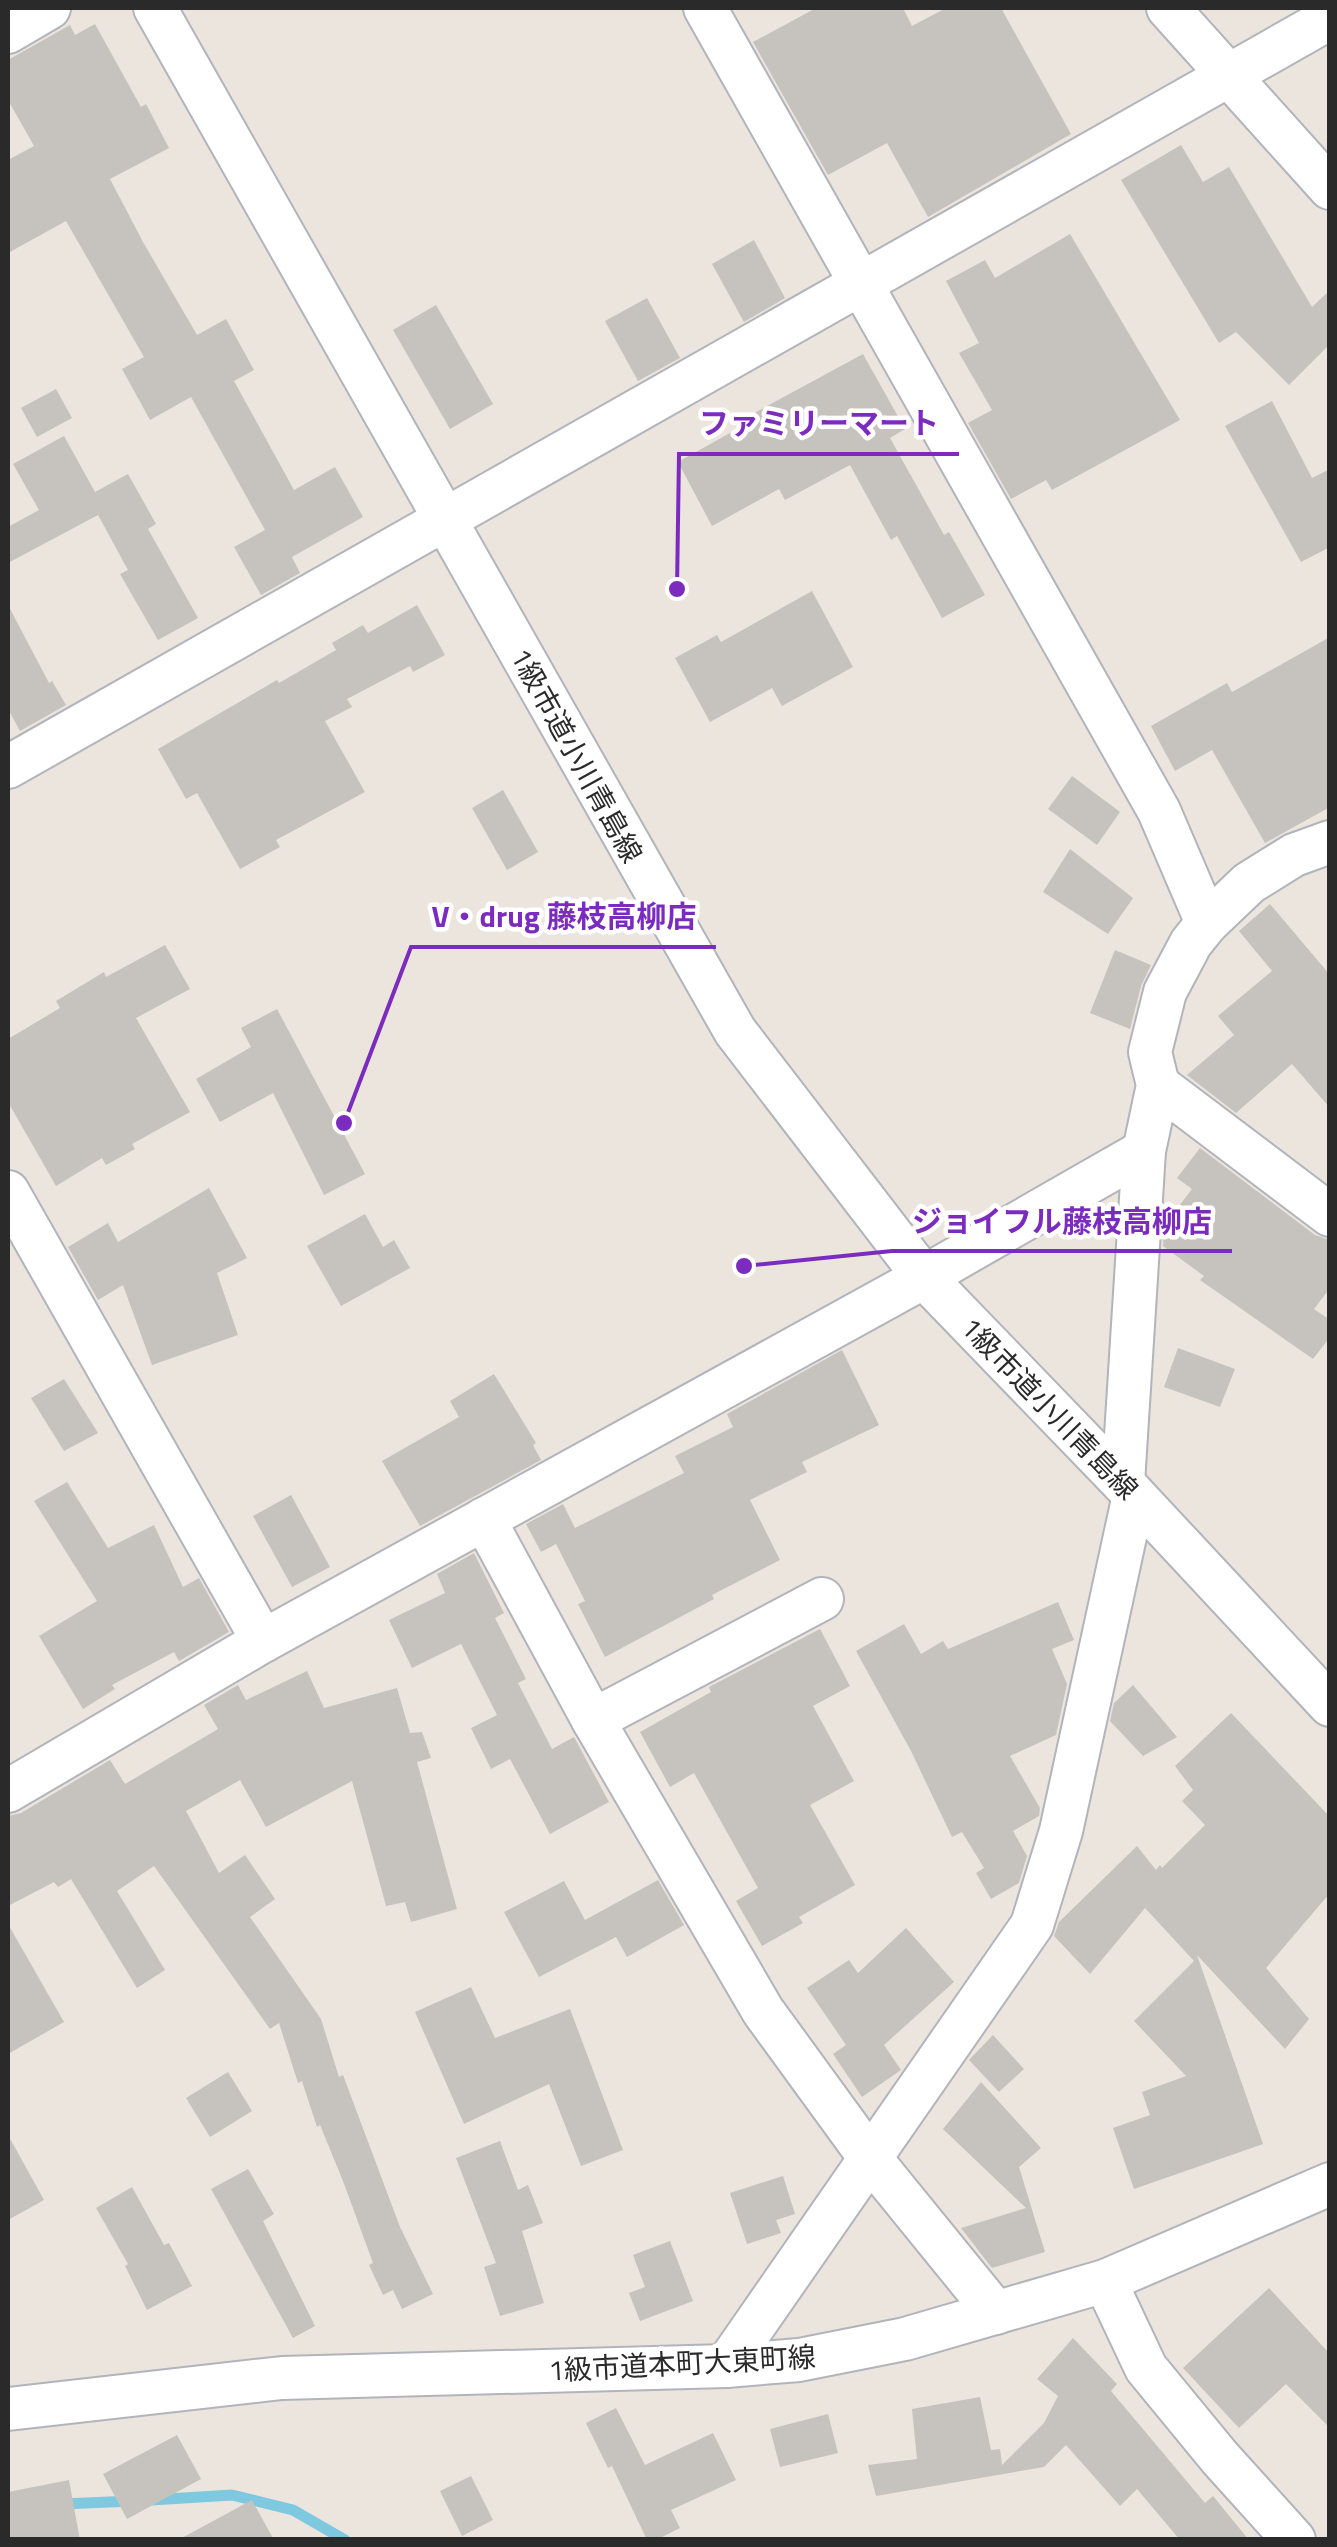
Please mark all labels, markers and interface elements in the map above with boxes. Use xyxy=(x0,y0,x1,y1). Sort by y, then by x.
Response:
callout: ファミリーマート xyxy=(679,394,959,454)
text: ファミリーマート xyxy=(699,400,939,446)
street label: 1級市道小川青島線 xyxy=(500,640,654,870)
callout: V・drug 藤枝高柳店 xyxy=(411,887,716,947)
text: V・drug 藤枝高柳店 xyxy=(432,893,696,939)
callout: ジョイフル藤枝高柳店 xyxy=(892,1191,1232,1251)
text: ジョイフル藤枝高柳店 xyxy=(912,1198,1212,1244)
street label: 1級市道小川青島線 xyxy=(951,1307,1149,1509)
street label: 1級市道本町大東町線 xyxy=(547,2335,817,2391)

